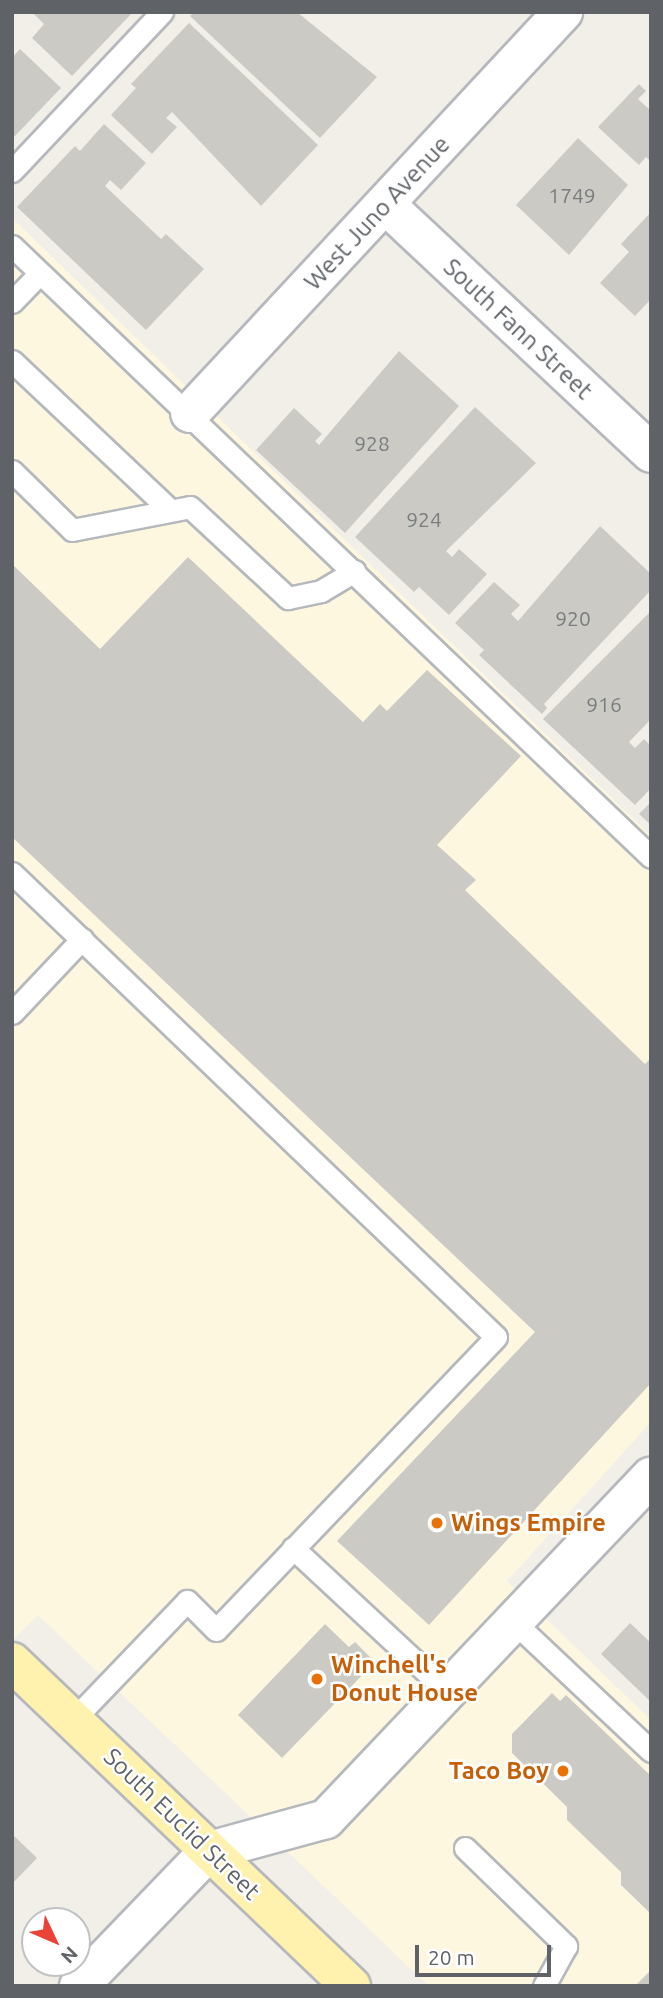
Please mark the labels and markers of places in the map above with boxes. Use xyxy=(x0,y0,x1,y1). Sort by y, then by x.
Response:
place label: Wings Empire xyxy=(451,1509,606,1537)
marker: Wings Empire xyxy=(429,1515,445,1531)
place label: Winchell's Donut House xyxy=(331,1651,478,1707)
marker: Winchell's Donut House xyxy=(309,1671,325,1687)
place label: Taco Boy xyxy=(449,1757,549,1785)
marker: Taco Boy xyxy=(555,1763,571,1779)

